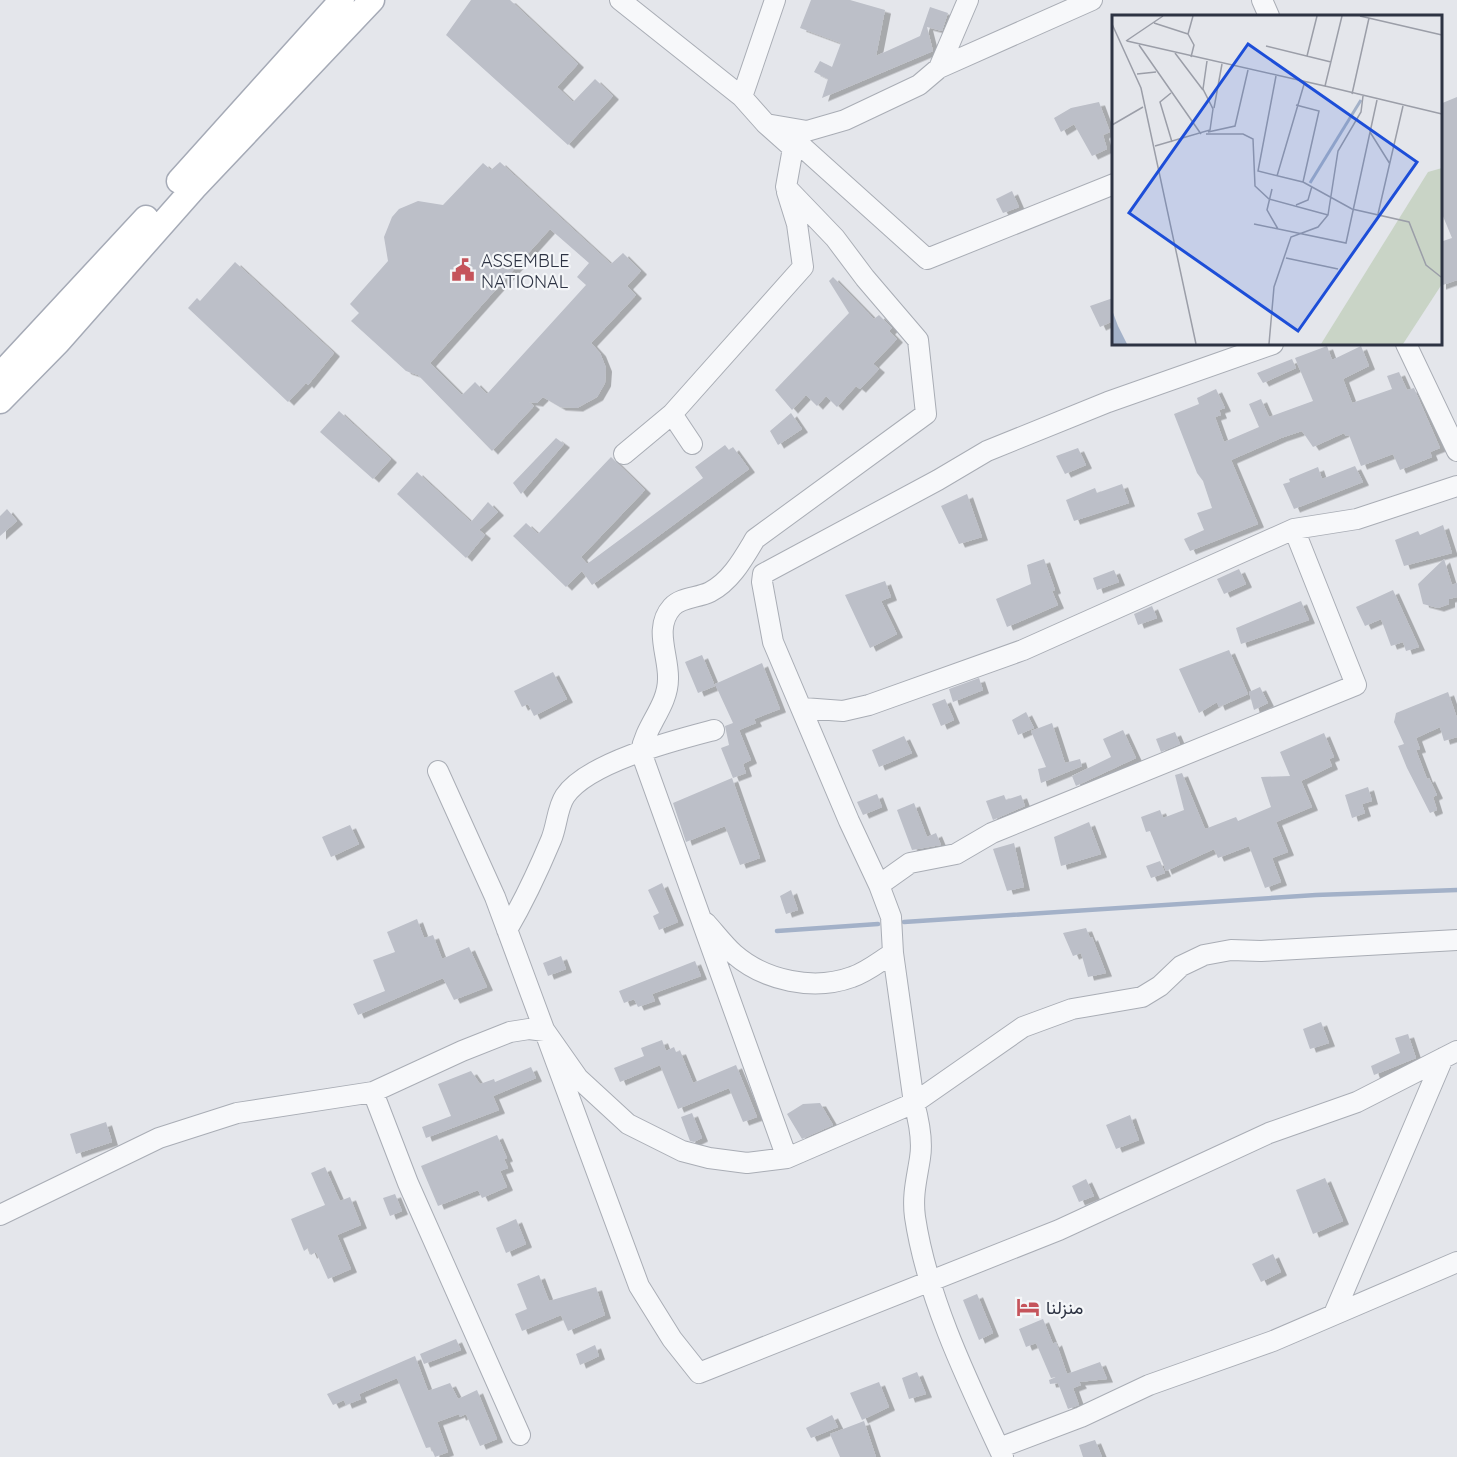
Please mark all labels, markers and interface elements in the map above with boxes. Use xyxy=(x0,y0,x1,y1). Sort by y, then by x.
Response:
inset map xyxy=(1112,15,1442,345)
place label: ASSEMBLE NATIONAL xyxy=(481,249,570,293)
public building icon: ASSEMBLE NATIONAL xyxy=(450,257,476,283)
hotel icon: منزلنا xyxy=(1015,1294,1041,1320)
place label: منزلنا xyxy=(1046,1296,1083,1319)

